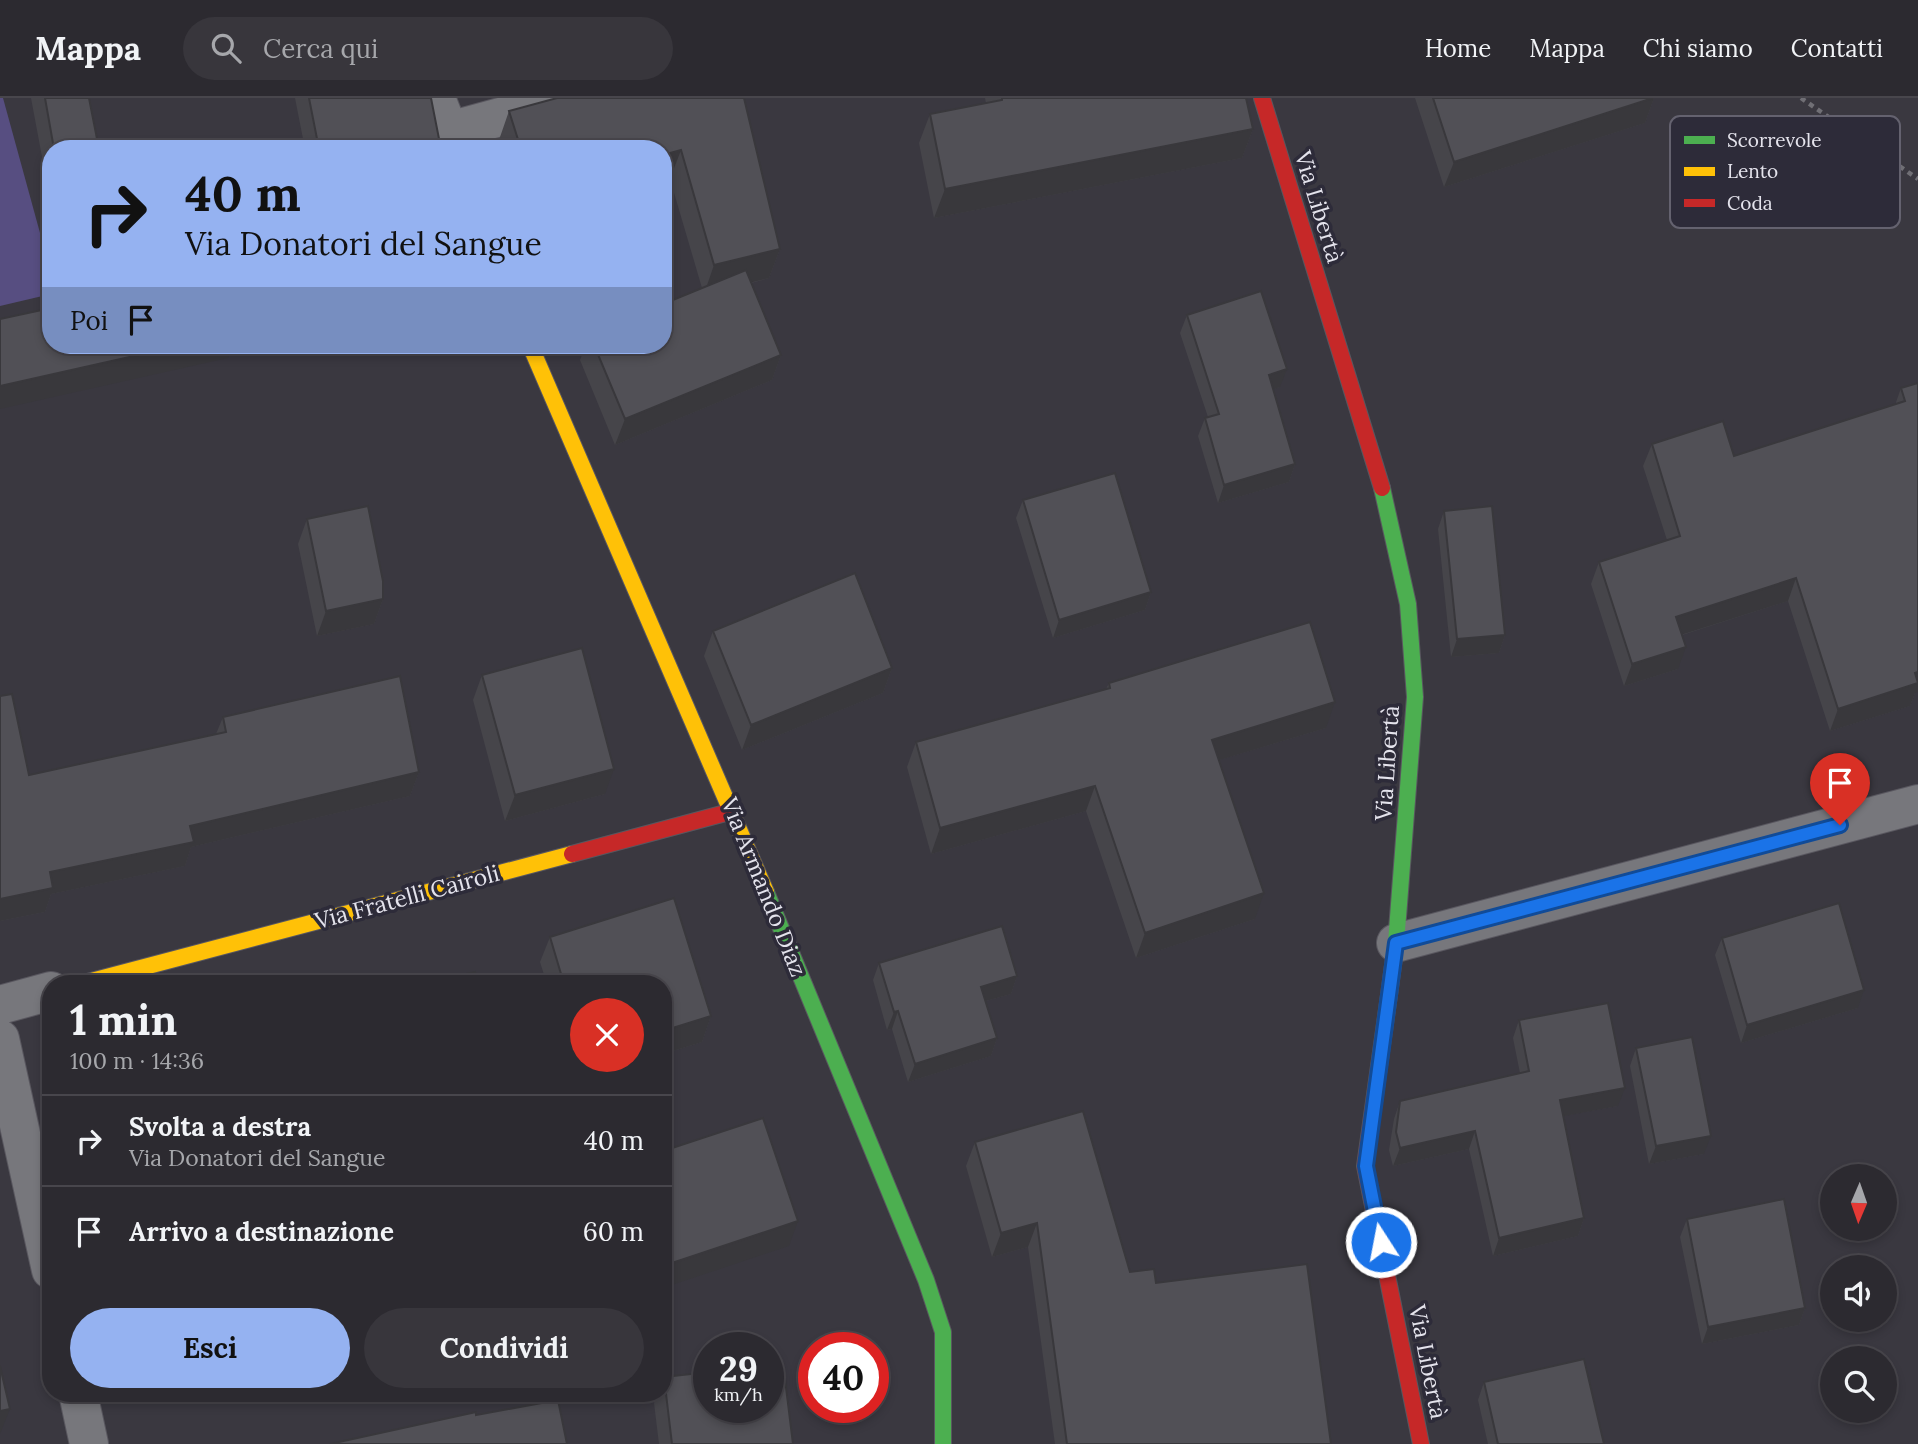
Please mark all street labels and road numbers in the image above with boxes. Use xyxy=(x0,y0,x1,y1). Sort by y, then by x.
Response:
street label: Via Libertà xyxy=(1288,146,1350,266)
street label: Via Libertà xyxy=(1368,704,1405,823)
street label: Via Armando Diaz xyxy=(715,792,814,980)
street label: Via Fratelli Cairoli xyxy=(311,858,502,935)
street label: Via Libertà xyxy=(1403,1301,1454,1422)

